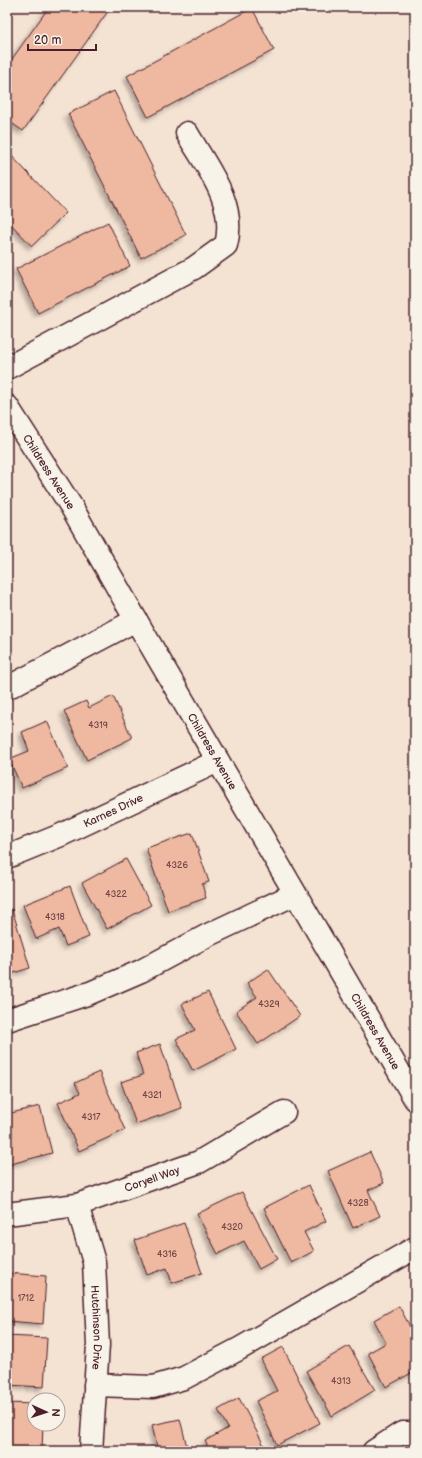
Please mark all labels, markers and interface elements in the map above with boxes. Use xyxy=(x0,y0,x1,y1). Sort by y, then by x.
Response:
scale bar xyxy=(28,26,96,52)
text: 20 m xyxy=(34,33,61,48)
street label: Childress Avenue xyxy=(20,432,78,512)
street label: Childress Avenue xyxy=(185,711,240,792)
house number: 4319 xyxy=(88,720,108,731)
street label: Karnes Drive xyxy=(81,791,145,830)
house number: 4326 xyxy=(166,860,188,871)
house number: 4322 xyxy=(105,889,128,900)
house number: 4318 xyxy=(45,912,65,923)
street label: Childress Avenue xyxy=(348,991,403,1072)
house number: 4329 xyxy=(258,999,280,1010)
house number: 4321 xyxy=(142,1090,162,1101)
house number: 4317 xyxy=(82,1112,101,1123)
street label: Coryell Way xyxy=(123,1163,181,1194)
house number: 4328 xyxy=(347,1198,369,1209)
house number: 4320 xyxy=(221,1222,243,1233)
house number: 4316 xyxy=(157,1249,178,1260)
street label: Hutchinson Drive xyxy=(89,1285,105,1371)
house number: 1712 xyxy=(18,1293,35,1304)
house number: 4313 xyxy=(331,1376,351,1387)
north arrow xyxy=(26,1392,66,1432)
text: N xyxy=(49,1408,62,1417)

